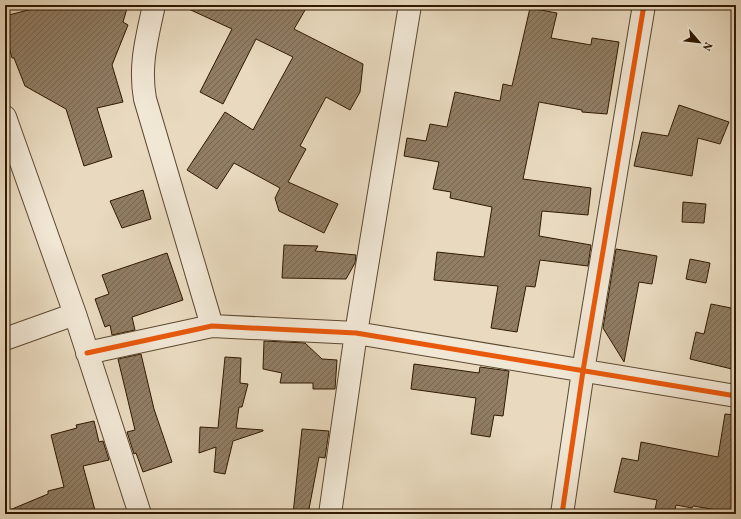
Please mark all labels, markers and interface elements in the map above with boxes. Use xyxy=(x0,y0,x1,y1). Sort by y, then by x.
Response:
north arrow xyxy=(679,22,719,62)
text: N xyxy=(698,39,715,53)

